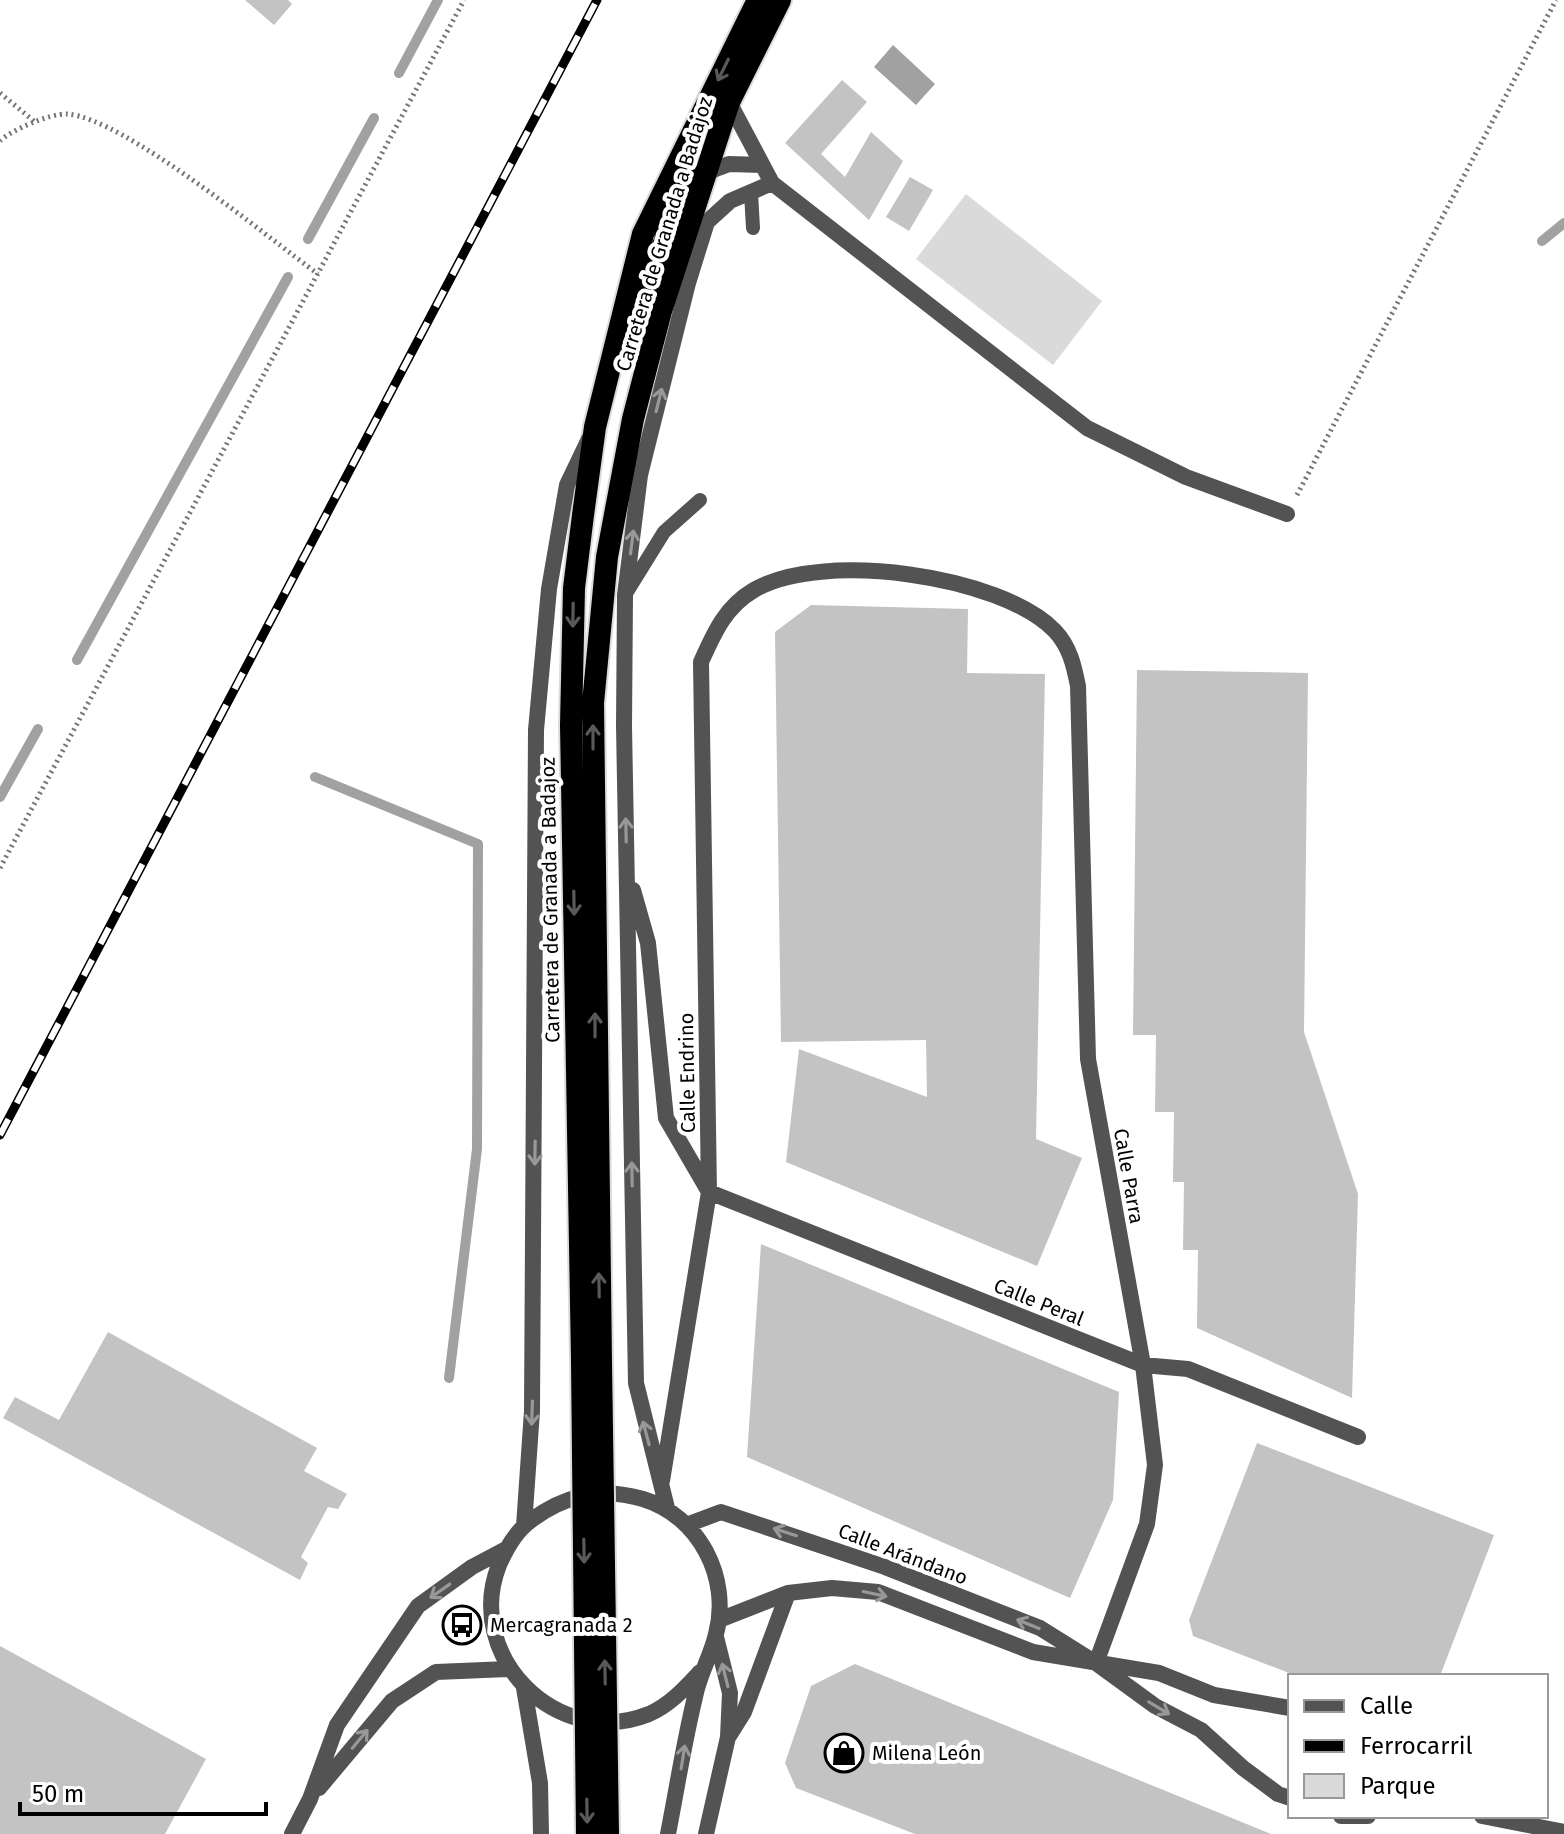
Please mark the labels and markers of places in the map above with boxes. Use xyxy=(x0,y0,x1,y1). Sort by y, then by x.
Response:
bus stop icon: Mercagranada 2 xyxy=(441,1604,483,1646)
place label: Mercagranada 2 xyxy=(490,1613,633,1637)
shop icon: Milena León xyxy=(823,1732,865,1774)
place label: Milena León xyxy=(872,1741,982,1765)

